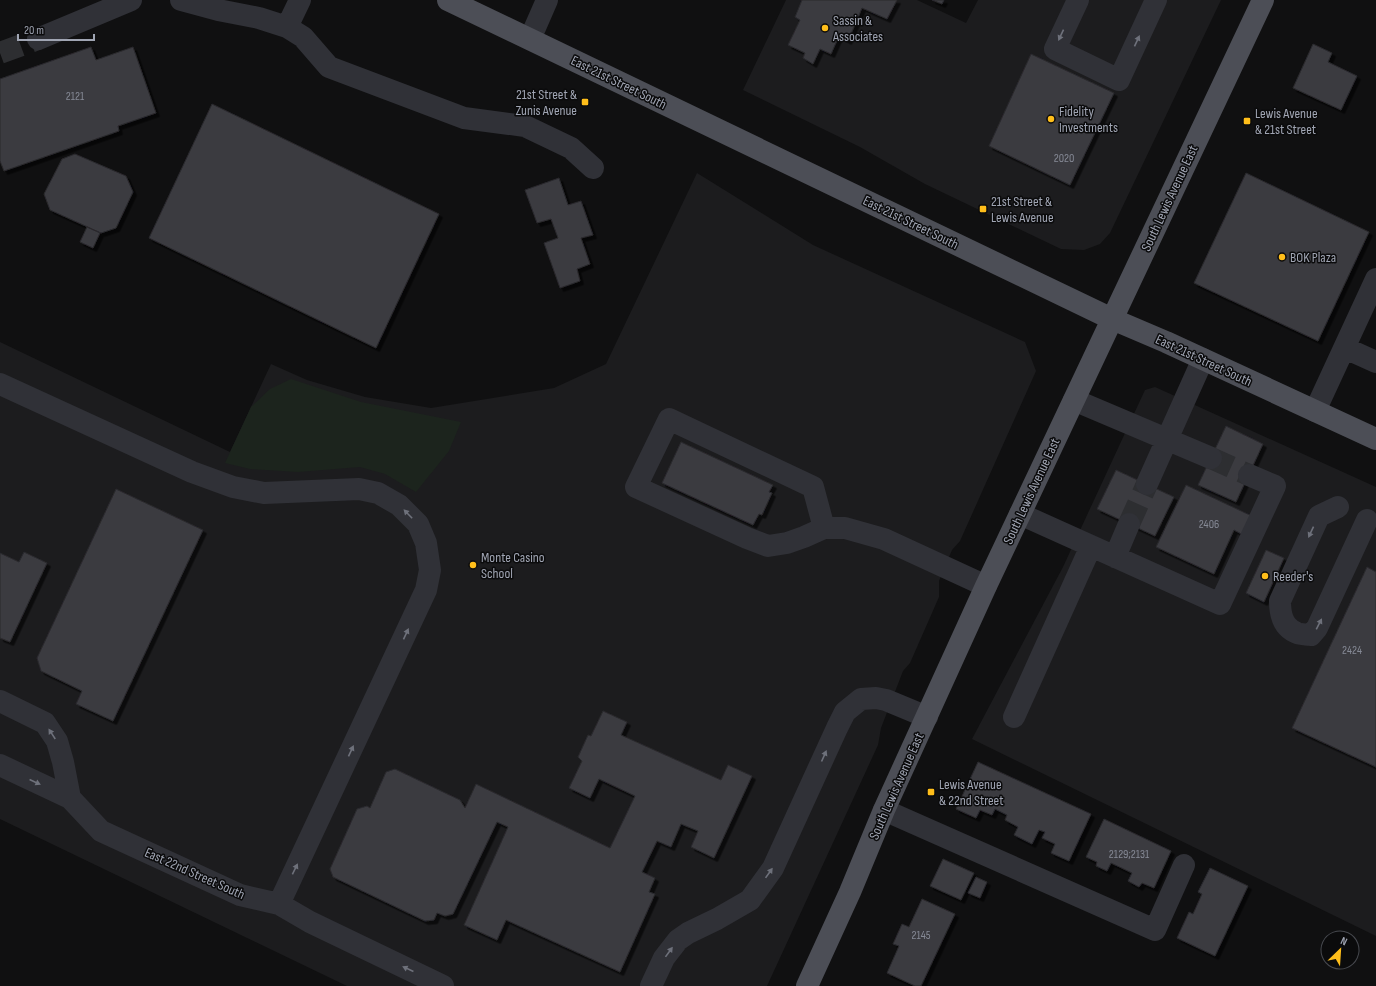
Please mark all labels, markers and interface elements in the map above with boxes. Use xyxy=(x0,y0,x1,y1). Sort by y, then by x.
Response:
place label: Sassin & Associates xyxy=(832,12,883,45)
scale bar xyxy=(18,16,94,42)
text: 20 m xyxy=(24,23,44,38)
marker: Sassin & Associates xyxy=(820,23,830,33)
one-way arrow xyxy=(1058,30,1064,41)
one-way arrow xyxy=(1134,35,1140,46)
street label: East 21st Street South xyxy=(568,52,669,113)
place label: 21st Street & Zunis Avenue xyxy=(515,86,577,119)
house number: 2121 xyxy=(66,89,85,104)
marker: 21st Street & Zunis Avenue xyxy=(580,97,590,107)
place label: Fidelity Investments xyxy=(1059,103,1118,136)
place label: Lewis Avenue & 21st Street xyxy=(1255,105,1318,138)
marker: Fidelity Investments xyxy=(1046,114,1056,124)
marker: Lewis Avenue & 21st Street xyxy=(1242,116,1252,126)
street label: South Lewis Avenue East xyxy=(1137,142,1201,254)
house number: 2020 xyxy=(1054,151,1074,166)
street label: East 21st Street South xyxy=(860,192,961,253)
place label: 21st Street & Lewis Avenue xyxy=(991,193,1054,226)
marker: 21st Street & Lewis Avenue xyxy=(978,204,988,214)
place label: BOK Plaza xyxy=(1290,249,1336,266)
marker: BOK Plaza xyxy=(1277,252,1287,262)
street label: East 21st Street South xyxy=(1153,331,1255,390)
street label: South Lewis Avenue East xyxy=(999,435,1063,547)
one-way arrow xyxy=(403,509,413,519)
house number: 2406 xyxy=(1199,517,1219,532)
one-way arrow xyxy=(1308,526,1314,537)
place label: Monte Casino School xyxy=(481,549,545,582)
marker: Monte Casino School xyxy=(468,560,478,570)
place label: Reeder's xyxy=(1273,568,1313,585)
marker: Reeder's xyxy=(1260,571,1270,581)
one-way arrow xyxy=(1316,618,1322,630)
one-way arrow xyxy=(403,628,409,639)
house number: 2424 xyxy=(1342,643,1362,658)
one-way arrow xyxy=(48,729,56,739)
street label: South Lewis Avenue East xyxy=(865,730,928,842)
one-way arrow xyxy=(348,746,354,757)
one-way arrow xyxy=(821,750,827,761)
place label: Lewis Avenue & 22nd Street xyxy=(939,776,1003,809)
one-way arrow xyxy=(30,779,41,785)
marker: Lewis Avenue & 22nd Street xyxy=(926,787,936,797)
street label: East 22nd Street South xyxy=(142,844,247,903)
house number: 2129;2131 xyxy=(1109,847,1150,862)
one-way arrow xyxy=(292,863,298,875)
one-way arrow xyxy=(765,868,773,879)
house number: 2145 xyxy=(911,928,931,943)
north arrow xyxy=(1320,930,1360,970)
text: N xyxy=(1339,934,1350,949)
one-way arrow xyxy=(665,946,673,957)
one-way arrow xyxy=(403,966,414,972)

